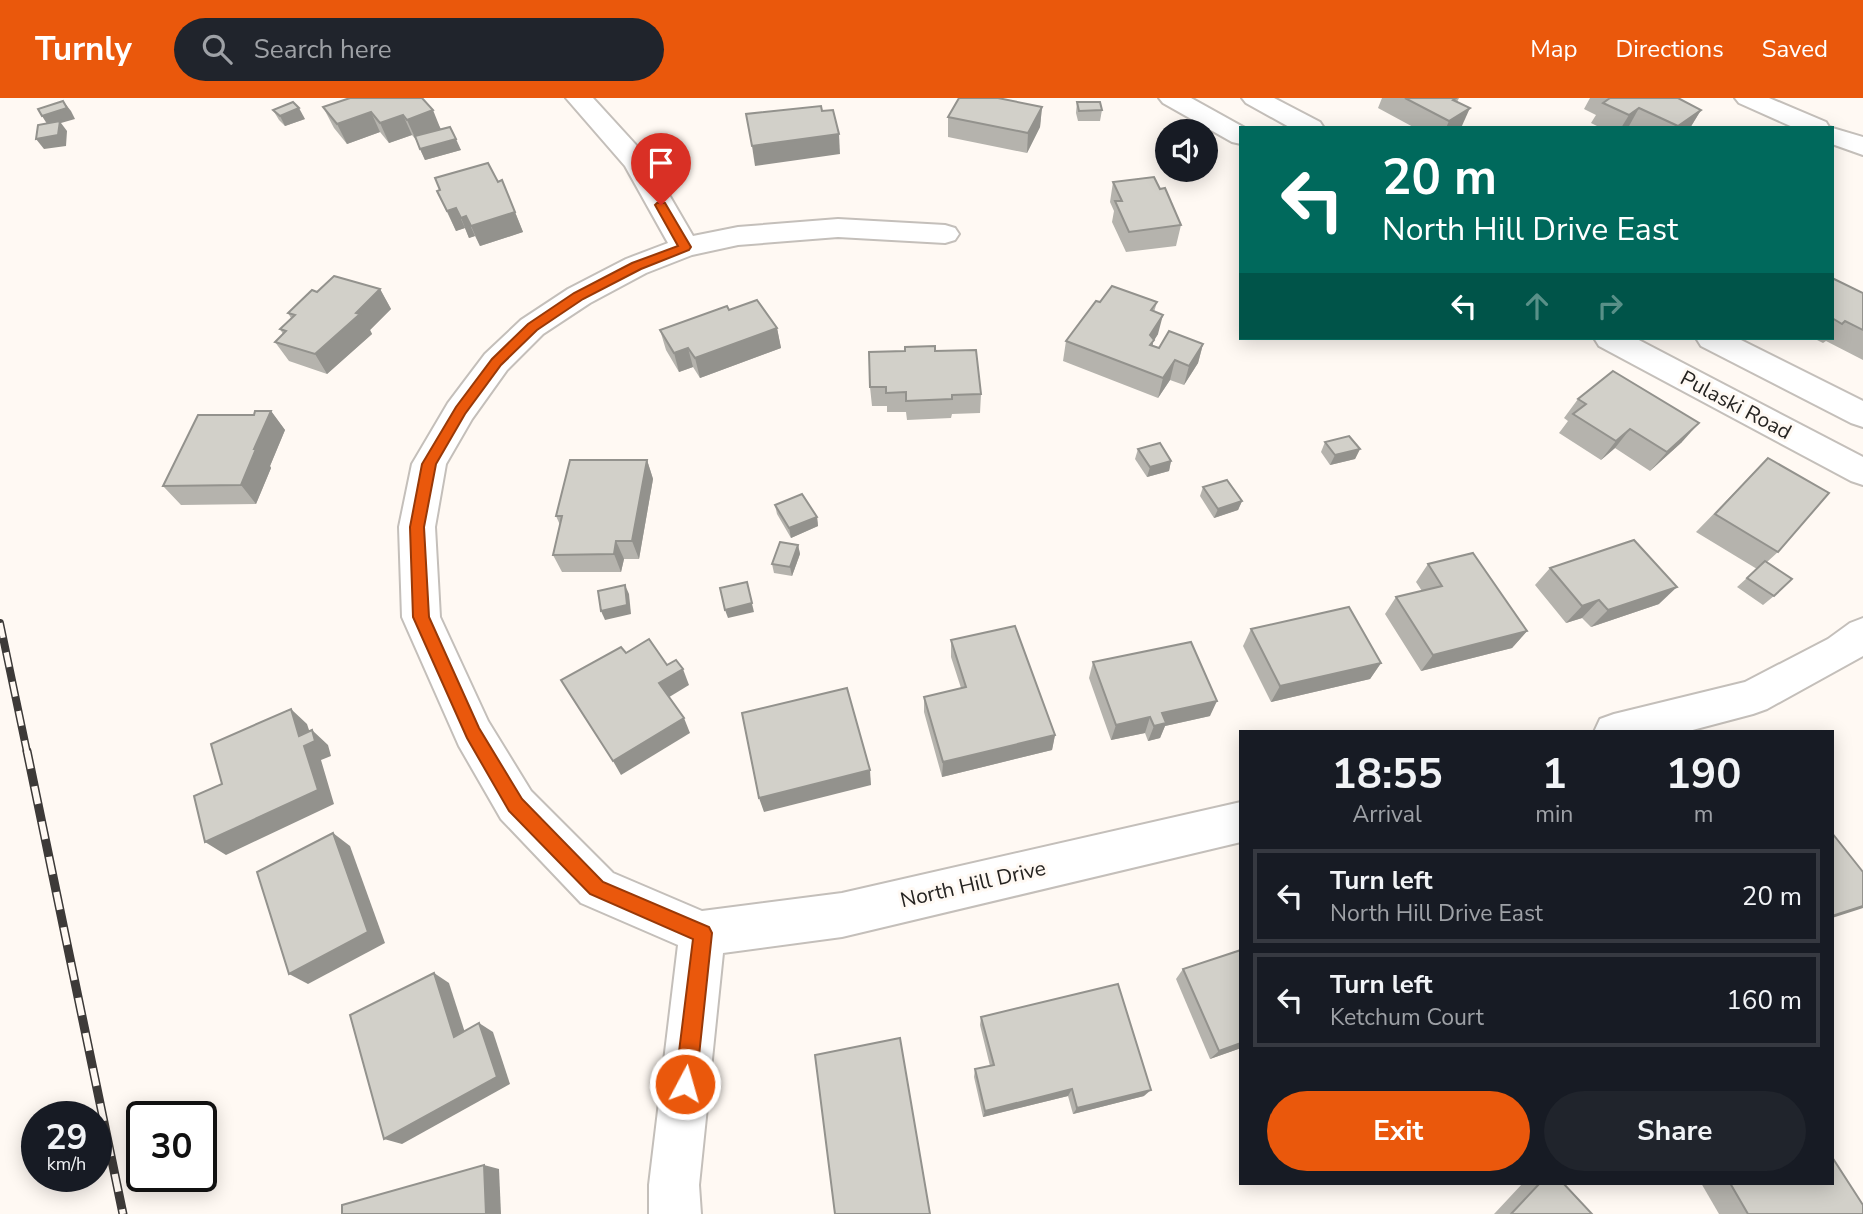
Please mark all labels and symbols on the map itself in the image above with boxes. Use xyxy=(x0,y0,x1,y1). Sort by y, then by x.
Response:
pin xyxy=(631,133,691,205)
street label: Pulaski Road xyxy=(1676,364,1796,446)
street label: North Hill Drive xyxy=(898,854,1048,914)
position arrow xyxy=(648,1047,722,1121)
speed limit sign: 30 xyxy=(126,1101,217,1192)

